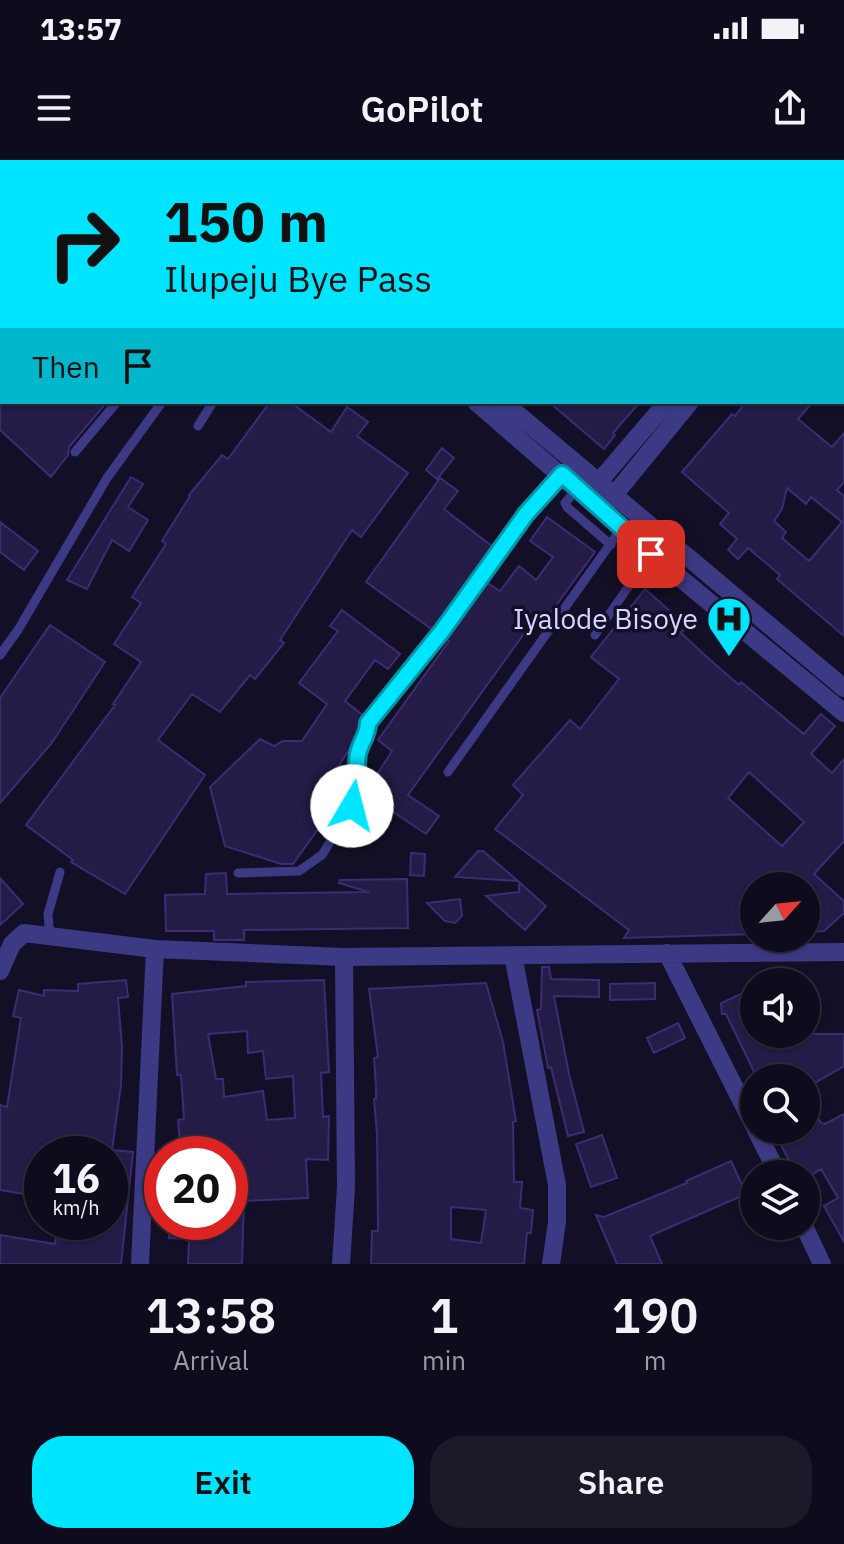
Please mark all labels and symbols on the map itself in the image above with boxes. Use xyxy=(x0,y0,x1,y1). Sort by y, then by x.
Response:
pin xyxy=(617,520,685,588)
hospital icon: Iyalode Bisoye xyxy=(705,595,753,658)
place label: Iyalode Bisoye xyxy=(513,600,698,637)
position arrow xyxy=(310,764,394,848)
north arrow xyxy=(740,872,820,952)
speed limit sign: 20 xyxy=(144,1136,248,1240)

